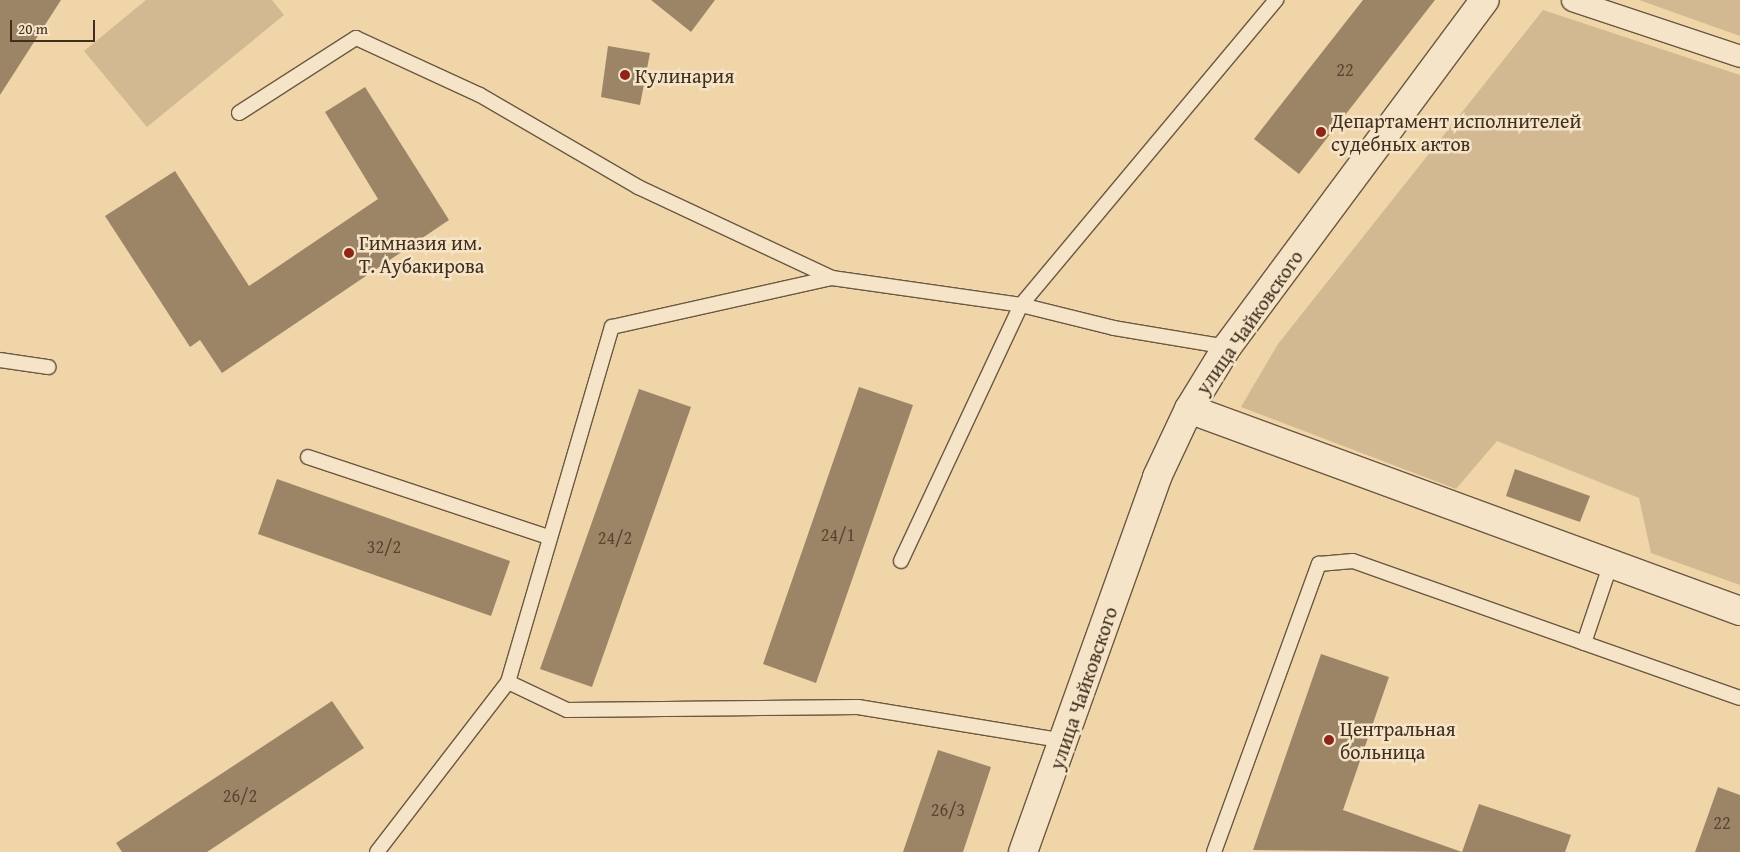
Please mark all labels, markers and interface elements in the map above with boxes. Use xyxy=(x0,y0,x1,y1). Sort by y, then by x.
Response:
scale bar xyxy=(12,10,98,42)
text: 20 m xyxy=(18,18,48,39)
house number: 22 xyxy=(1336,59,1354,81)
place label: Кулинария xyxy=(635,63,734,87)
marker: Кулинария xyxy=(619,69,631,81)
place label: Департамент исполнителей судебных актов xyxy=(1331,108,1581,155)
marker: Департамент исполнителей судебных актов xyxy=(1315,126,1327,138)
place label: Гимназия им. Т. Аубакирова xyxy=(359,230,484,277)
street label: улица Чайковского xyxy=(1190,245,1308,399)
marker: Гимназия им. Т. Аубакирова xyxy=(343,247,355,259)
house number: 24/1 xyxy=(821,524,855,546)
house number: 24/2 xyxy=(598,527,632,549)
house number: 32/2 xyxy=(367,536,401,558)
street label: улица Чайковского xyxy=(1044,603,1122,773)
place label: Центральная больница xyxy=(1340,716,1456,763)
marker: Центральная больница xyxy=(1322,733,1336,747)
house number: 26/2 xyxy=(223,785,257,807)
house number: 26/3 xyxy=(931,799,965,821)
house number: 22 xyxy=(1713,812,1731,834)

